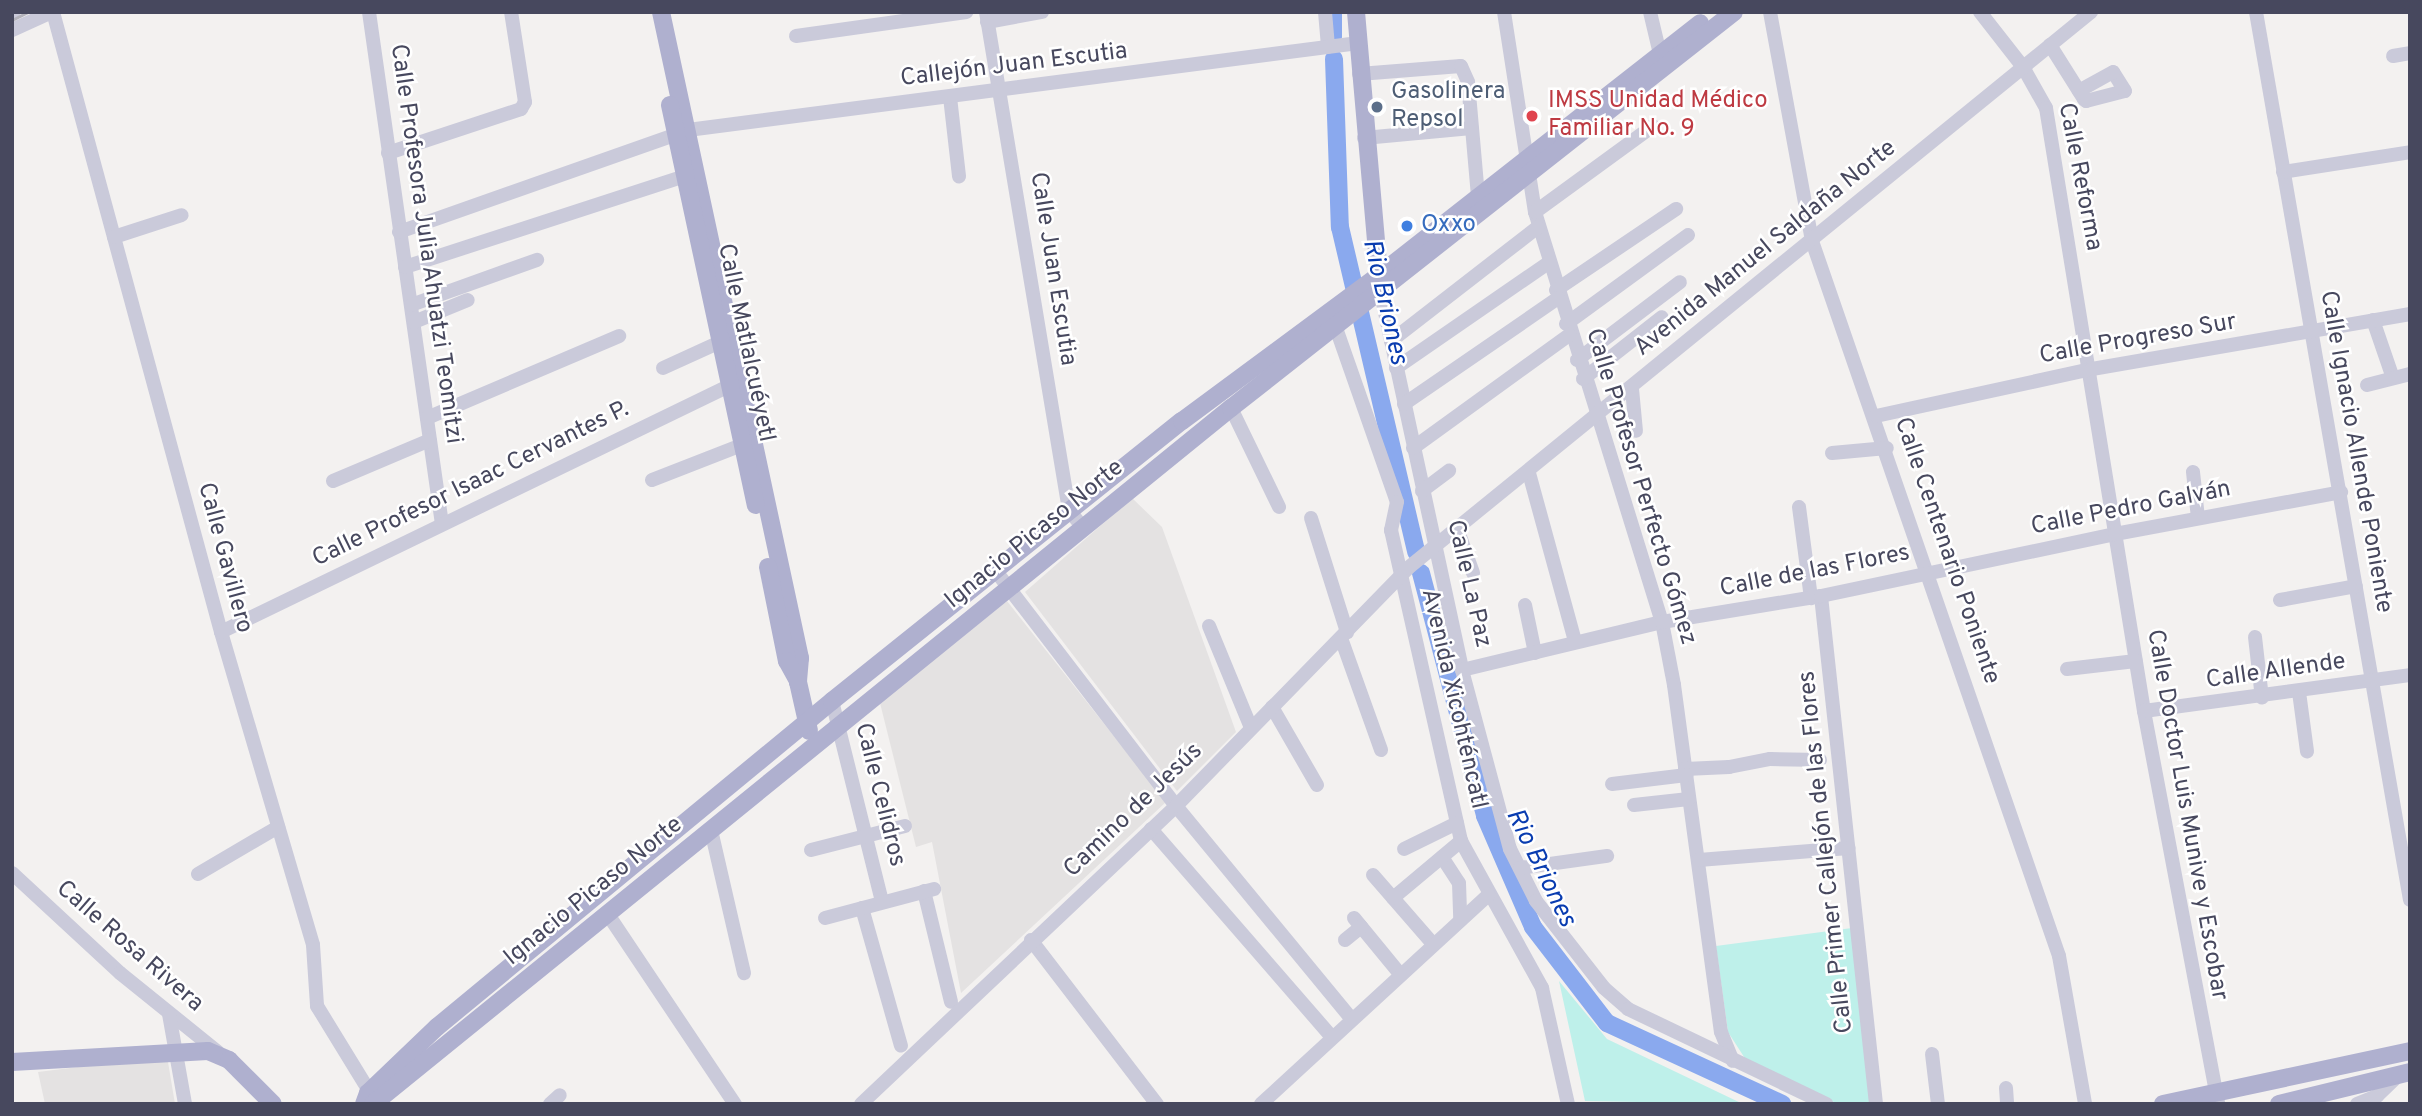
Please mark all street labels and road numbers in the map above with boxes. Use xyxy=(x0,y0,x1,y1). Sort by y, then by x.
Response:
street label: Callejón Juan Escutia xyxy=(899,38,1129,94)
street label: Calle Profesora Julia Ahuatzi Teomitzi xyxy=(383,41,467,447)
street label: Calle Reforma xyxy=(2051,101,2107,253)
street label: Avenida Manuel Saldaña Norte xyxy=(1629,135,1903,363)
street label: Calle Juan Escutia xyxy=(1022,170,1082,368)
street label: Calle Matlalcuéyetl xyxy=(710,241,780,445)
street label: Calle Ignacio Allende Poniente xyxy=(2312,288,2398,616)
street label: Calle Progreso Sur xyxy=(2037,309,2239,371)
street label: Calle Profesor Perfecto Gómez xyxy=(1578,325,1702,649)
street label: Calle Profesor Isaac Cervantes P. xyxy=(308,396,634,574)
street label: Calle Centenario Poniente xyxy=(1887,414,2005,688)
street label: Ignacio Picaso Norte xyxy=(940,454,1130,616)
street label: Calle Pedro Galván xyxy=(2029,476,2233,542)
street label: Calle Gavillero xyxy=(190,480,258,636)
street label: Calle La Paz xyxy=(1439,517,1497,651)
street label: Calle de las Flores xyxy=(1718,539,1912,605)
street label: Avenida Xicohténcatl xyxy=(1414,586,1492,812)
street label: Calle Doctor Luis Munive y Escobar xyxy=(2139,627,2233,1003)
street label: Calle Allende xyxy=(2204,648,2348,696)
street label: Calle Primer Callejón de las Flores xyxy=(1794,669,1860,1035)
street label: Calle Celidros xyxy=(847,720,911,870)
street label: Camino de Jesús xyxy=(1059,738,1209,884)
street label: Ignacio Picaso Norte xyxy=(499,811,689,973)
street label: Calle Rosa Rivera xyxy=(49,875,209,1019)

